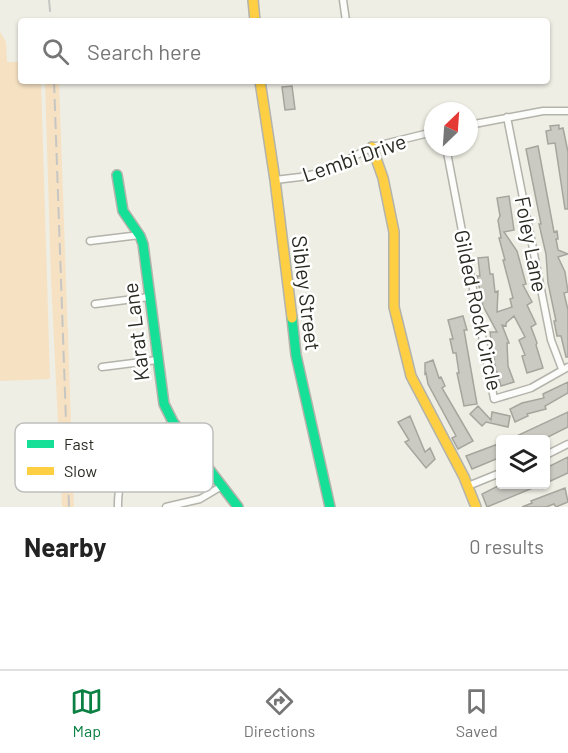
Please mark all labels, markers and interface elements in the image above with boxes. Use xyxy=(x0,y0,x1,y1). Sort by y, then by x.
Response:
search box xyxy=(18,18,550,84)
icon: search xyxy=(39,35,72,68)
text: Search here xyxy=(87,38,201,64)
north arrow xyxy=(424,102,478,156)
street label: Lembi Drive xyxy=(299,128,409,186)
street label: Foley Lane xyxy=(510,194,554,294)
street label: Gilded Rock Circle xyxy=(450,227,508,393)
street label: Sibley Street xyxy=(288,234,326,352)
street label: Karat Lane xyxy=(117,282,153,382)
legend xyxy=(15,423,213,492)
text: Fast xyxy=(64,434,94,453)
map controls xyxy=(496,435,550,489)
button: layers xyxy=(496,435,550,489)
text: Slow xyxy=(64,461,97,480)
text: Nearby xyxy=(24,531,106,562)
text: 0 results xyxy=(469,534,544,558)
tab: Map xyxy=(70,685,103,740)
tab: Directions xyxy=(244,685,315,740)
tab: Saved xyxy=(456,685,498,740)

